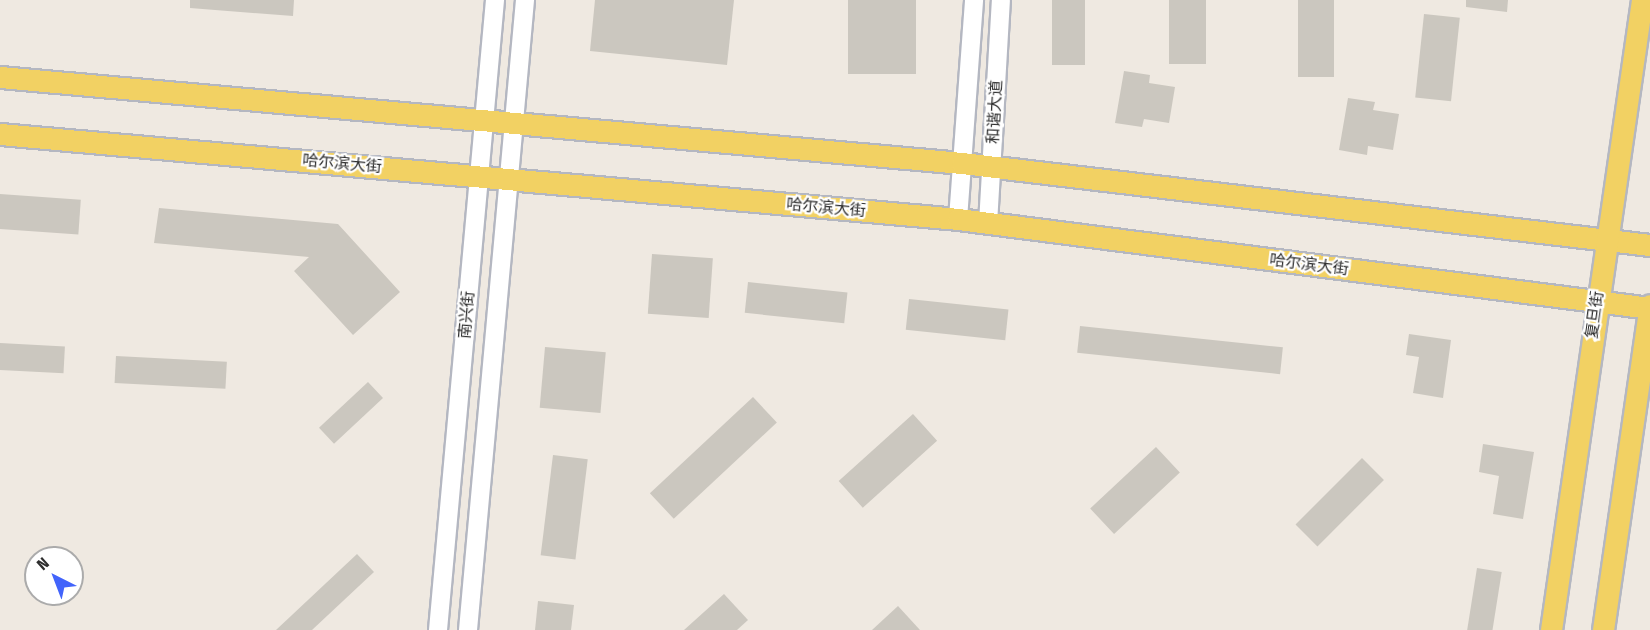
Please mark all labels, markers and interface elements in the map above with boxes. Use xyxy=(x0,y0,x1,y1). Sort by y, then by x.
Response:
street label: 和谐大道 xyxy=(984,80,1006,144)
street label: 哈尔滨大街 xyxy=(301,151,383,177)
street label: 哈尔滨大街 xyxy=(785,195,867,221)
street label: 哈尔滨大街 xyxy=(1268,251,1350,279)
street label: 南兴街 xyxy=(455,290,479,340)
street label: 复旦街 xyxy=(1582,290,1608,340)
north arrow xyxy=(24,546,84,606)
text: N xyxy=(33,553,53,574)

